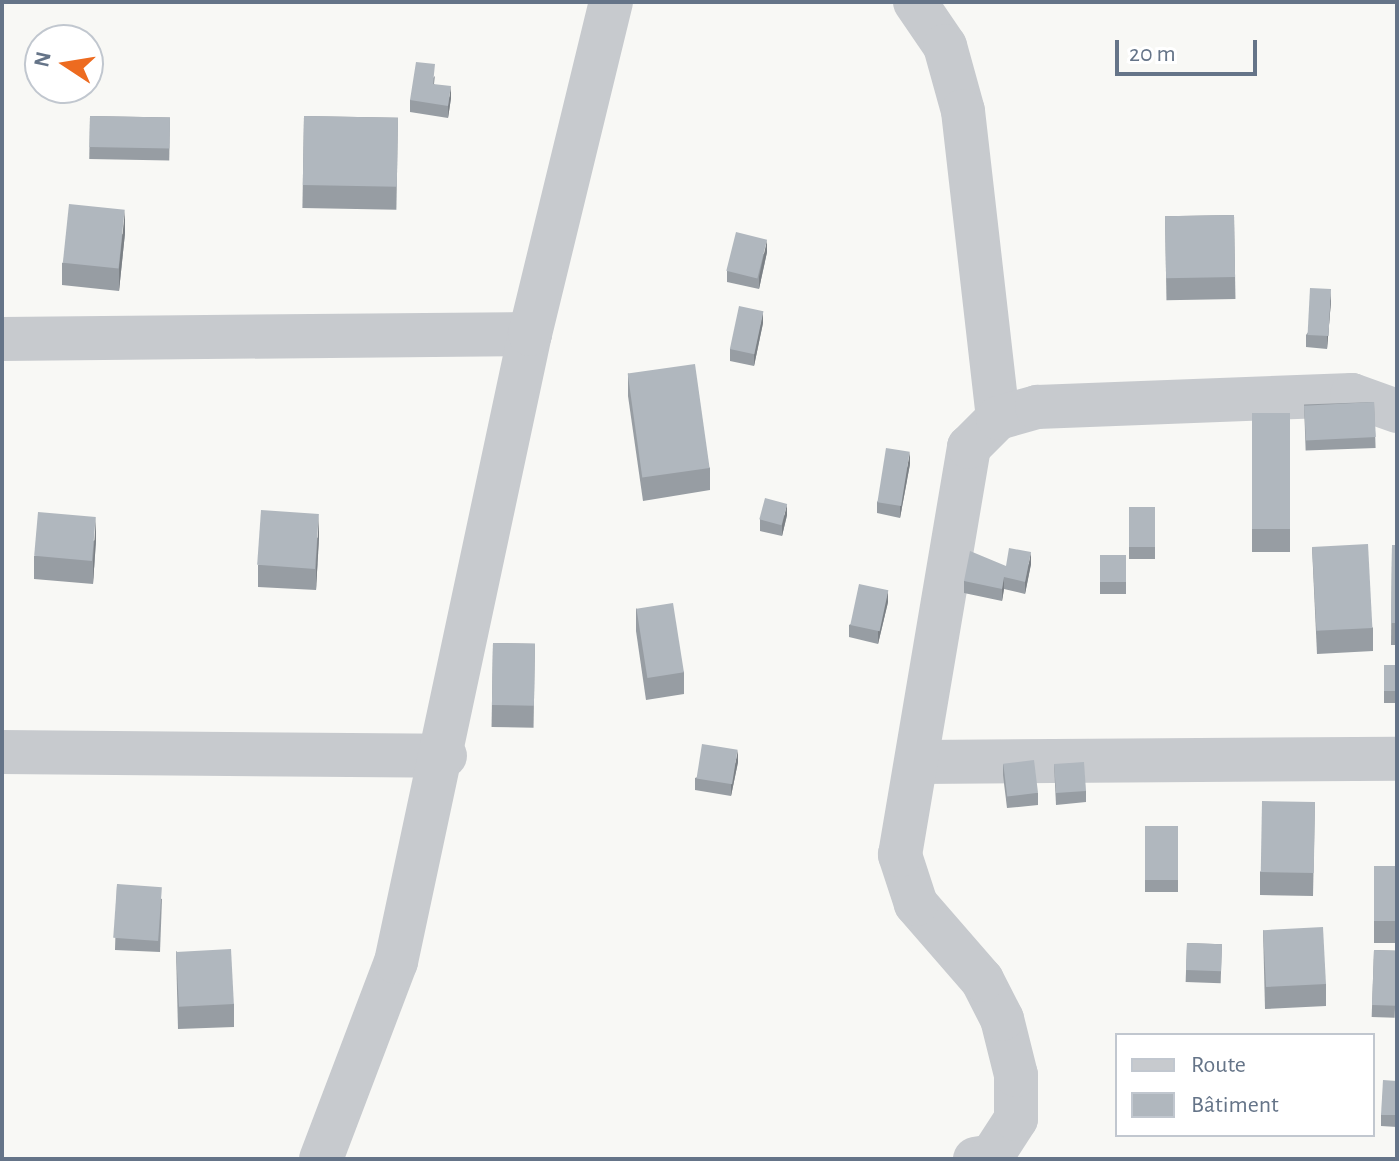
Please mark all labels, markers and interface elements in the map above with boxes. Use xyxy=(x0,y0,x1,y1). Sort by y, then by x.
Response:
north arrow xyxy=(24,24,104,104)
scale bar xyxy=(1119,24,1261,74)
text: 20 m xyxy=(1129,42,1176,66)
text: N xyxy=(30,50,55,69)
legend xyxy=(1115,1033,1375,1137)
text: Route xyxy=(1191,1053,1246,1077)
text: Bâtiment xyxy=(1191,1093,1279,1117)

